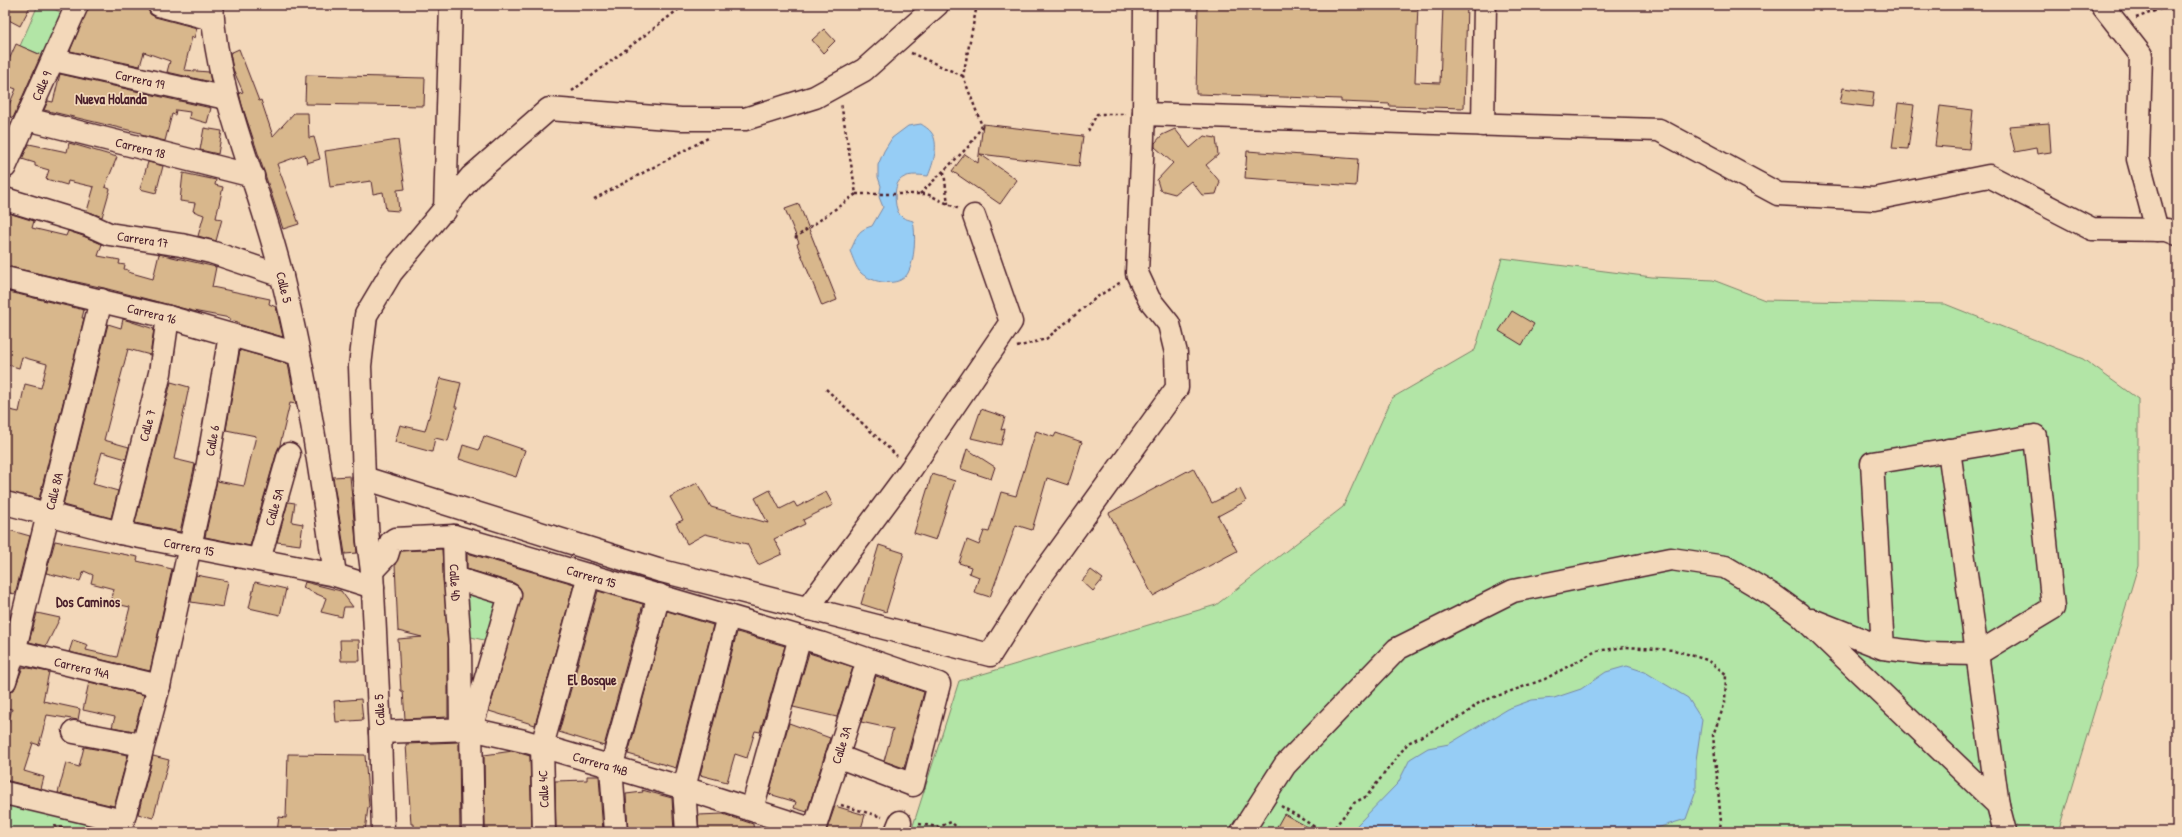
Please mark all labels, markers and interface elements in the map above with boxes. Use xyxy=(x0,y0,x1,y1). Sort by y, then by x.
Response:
street label: Carrera 19 xyxy=(114,65,167,93)
street label: Calle 9 xyxy=(27,68,56,103)
district label: Nueva Holanda xyxy=(75,89,147,108)
street label: Carrera 18 xyxy=(114,133,168,163)
street label: Carrera 17 xyxy=(116,226,170,252)
street label: Calle 5 xyxy=(272,270,297,305)
street label: Carrera 16 xyxy=(125,299,179,328)
street label: Calle 7 xyxy=(134,407,160,443)
street label: Calle 6 xyxy=(200,424,223,458)
street label: Calle 8A xyxy=(40,470,67,512)
street label: Calle 5A xyxy=(260,486,288,528)
street label: Carrera 15 xyxy=(162,533,216,560)
street label: Carrera 15 xyxy=(564,560,619,592)
street label: Calle 4D xyxy=(446,564,466,602)
district label: Dos Caminos xyxy=(56,592,121,611)
street label: Carrera 14A xyxy=(52,652,112,683)
district label: El Bosque xyxy=(568,670,617,691)
street label: Calle 5 xyxy=(369,693,389,726)
street label: Calle 3A xyxy=(827,723,856,766)
street label: Carrera 14B xyxy=(571,747,631,780)
street label: Calle 4C xyxy=(533,770,553,808)

